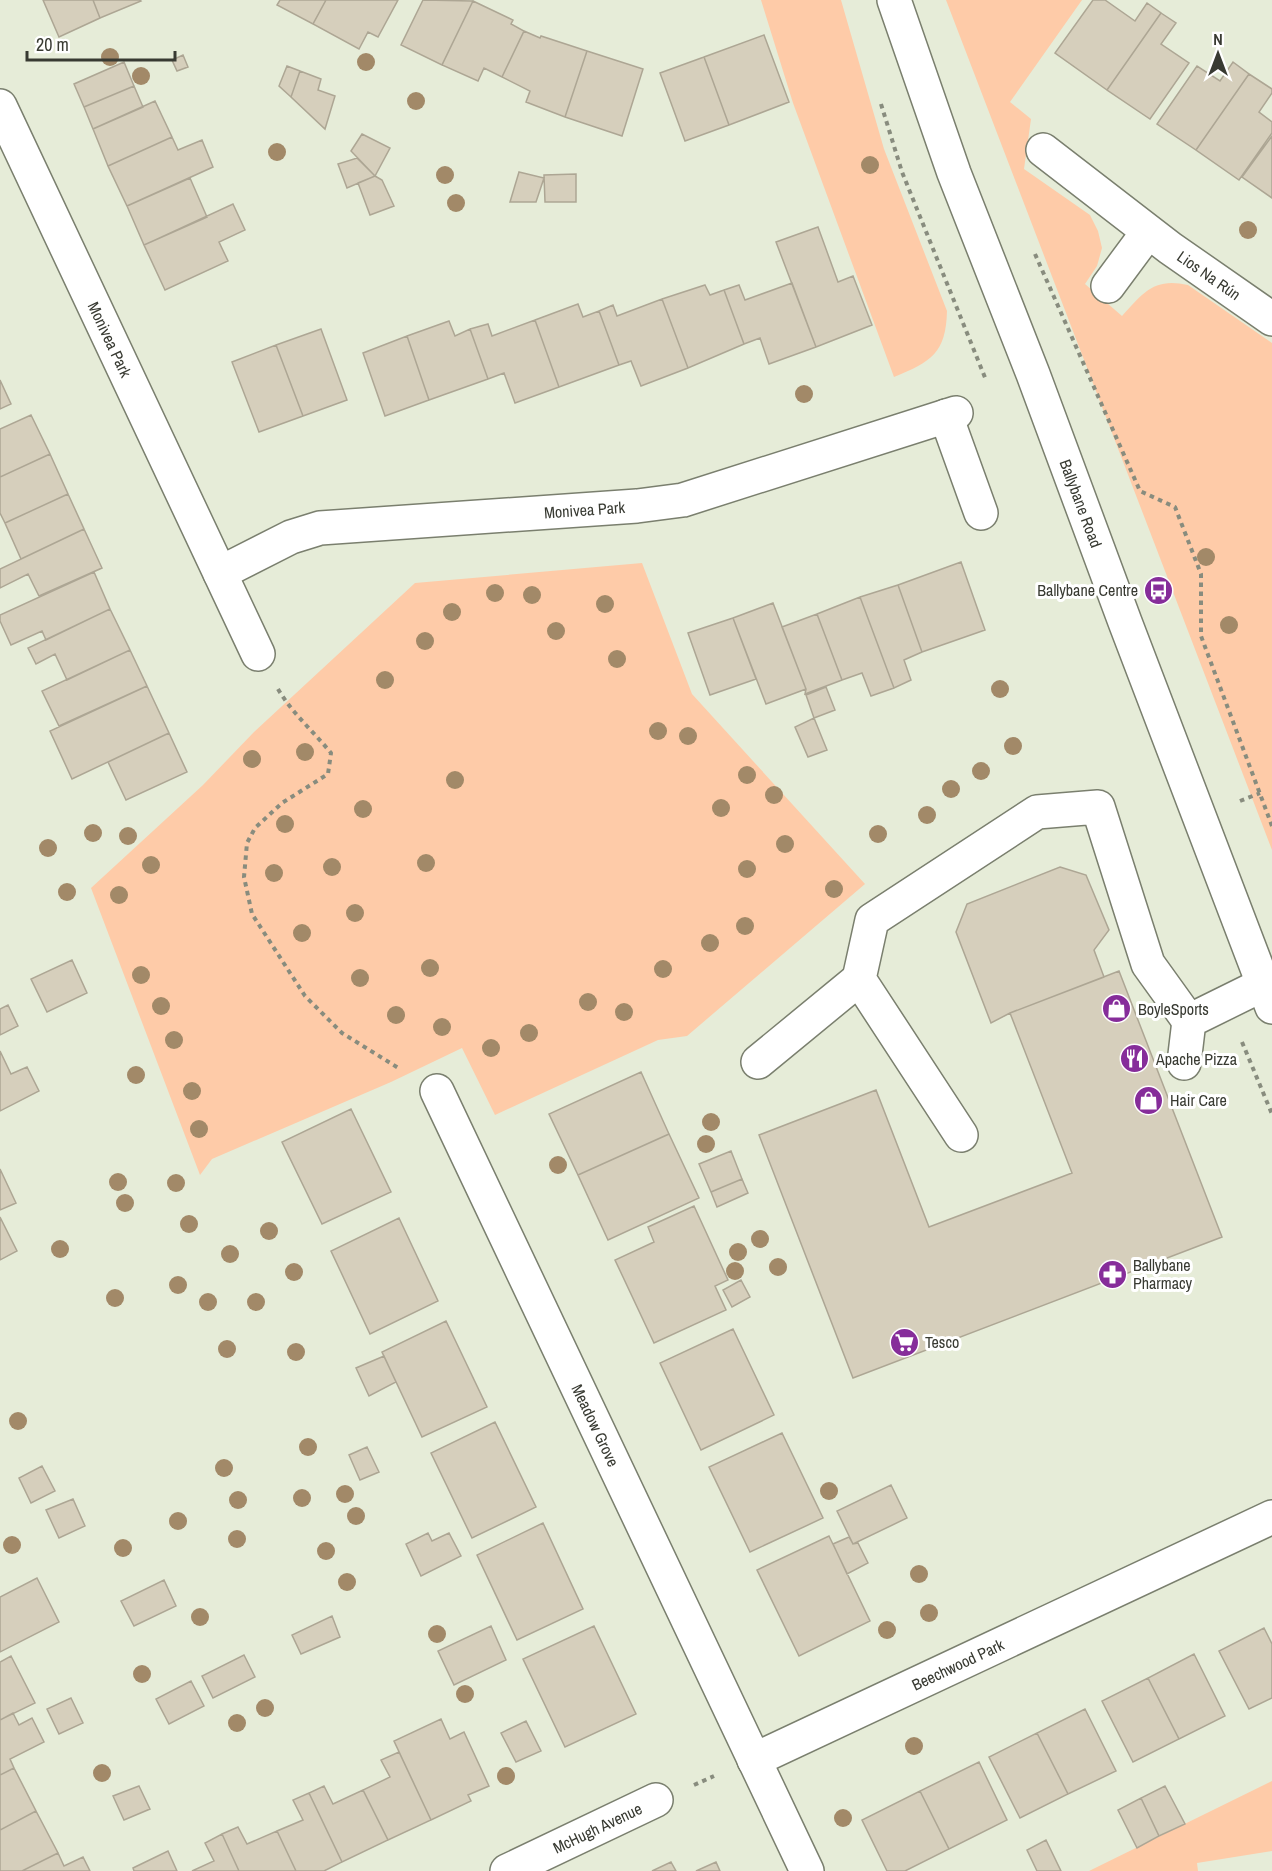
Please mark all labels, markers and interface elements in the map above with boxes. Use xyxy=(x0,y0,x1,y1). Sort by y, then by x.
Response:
scale bar xyxy=(27,24,176,62)
north arrow xyxy=(1188,24,1248,84)
text: N xyxy=(1213,28,1223,50)
text: 20 m xyxy=(36,32,69,57)
street label: Lios Na Rún xyxy=(1173,245,1245,305)
street label: Monivea Park xyxy=(83,298,137,381)
street label: Ballybane Road xyxy=(1055,456,1107,551)
street label: Monivea Park xyxy=(543,496,626,523)
bus stop icon: Ballybane Centre xyxy=(1143,574,1175,606)
place label: Ballybane Centre xyxy=(1037,579,1138,601)
shop icon: BoyleSports xyxy=(1101,993,1133,1025)
place label: BoyleSports xyxy=(1138,998,1209,1020)
restaurant icon: Apache Pizza xyxy=(1119,1043,1151,1075)
place label: Apache Pizza xyxy=(1155,1048,1238,1070)
shop icon: Hair Care xyxy=(1133,1084,1165,1116)
place label: Hair Care xyxy=(1170,1089,1227,1111)
place label: Ballybane Pharmacy xyxy=(1133,1254,1192,1294)
pharmacy icon: Ballybane Pharmacy xyxy=(1096,1258,1128,1290)
supermarket icon: Tesco xyxy=(888,1326,920,1358)
place label: Tesco xyxy=(925,1331,959,1353)
street label: Meadow Grove xyxy=(567,1380,625,1470)
street label: Beechwood Park xyxy=(908,1633,1008,1695)
street label: McHugh Avenue xyxy=(549,1797,645,1859)

